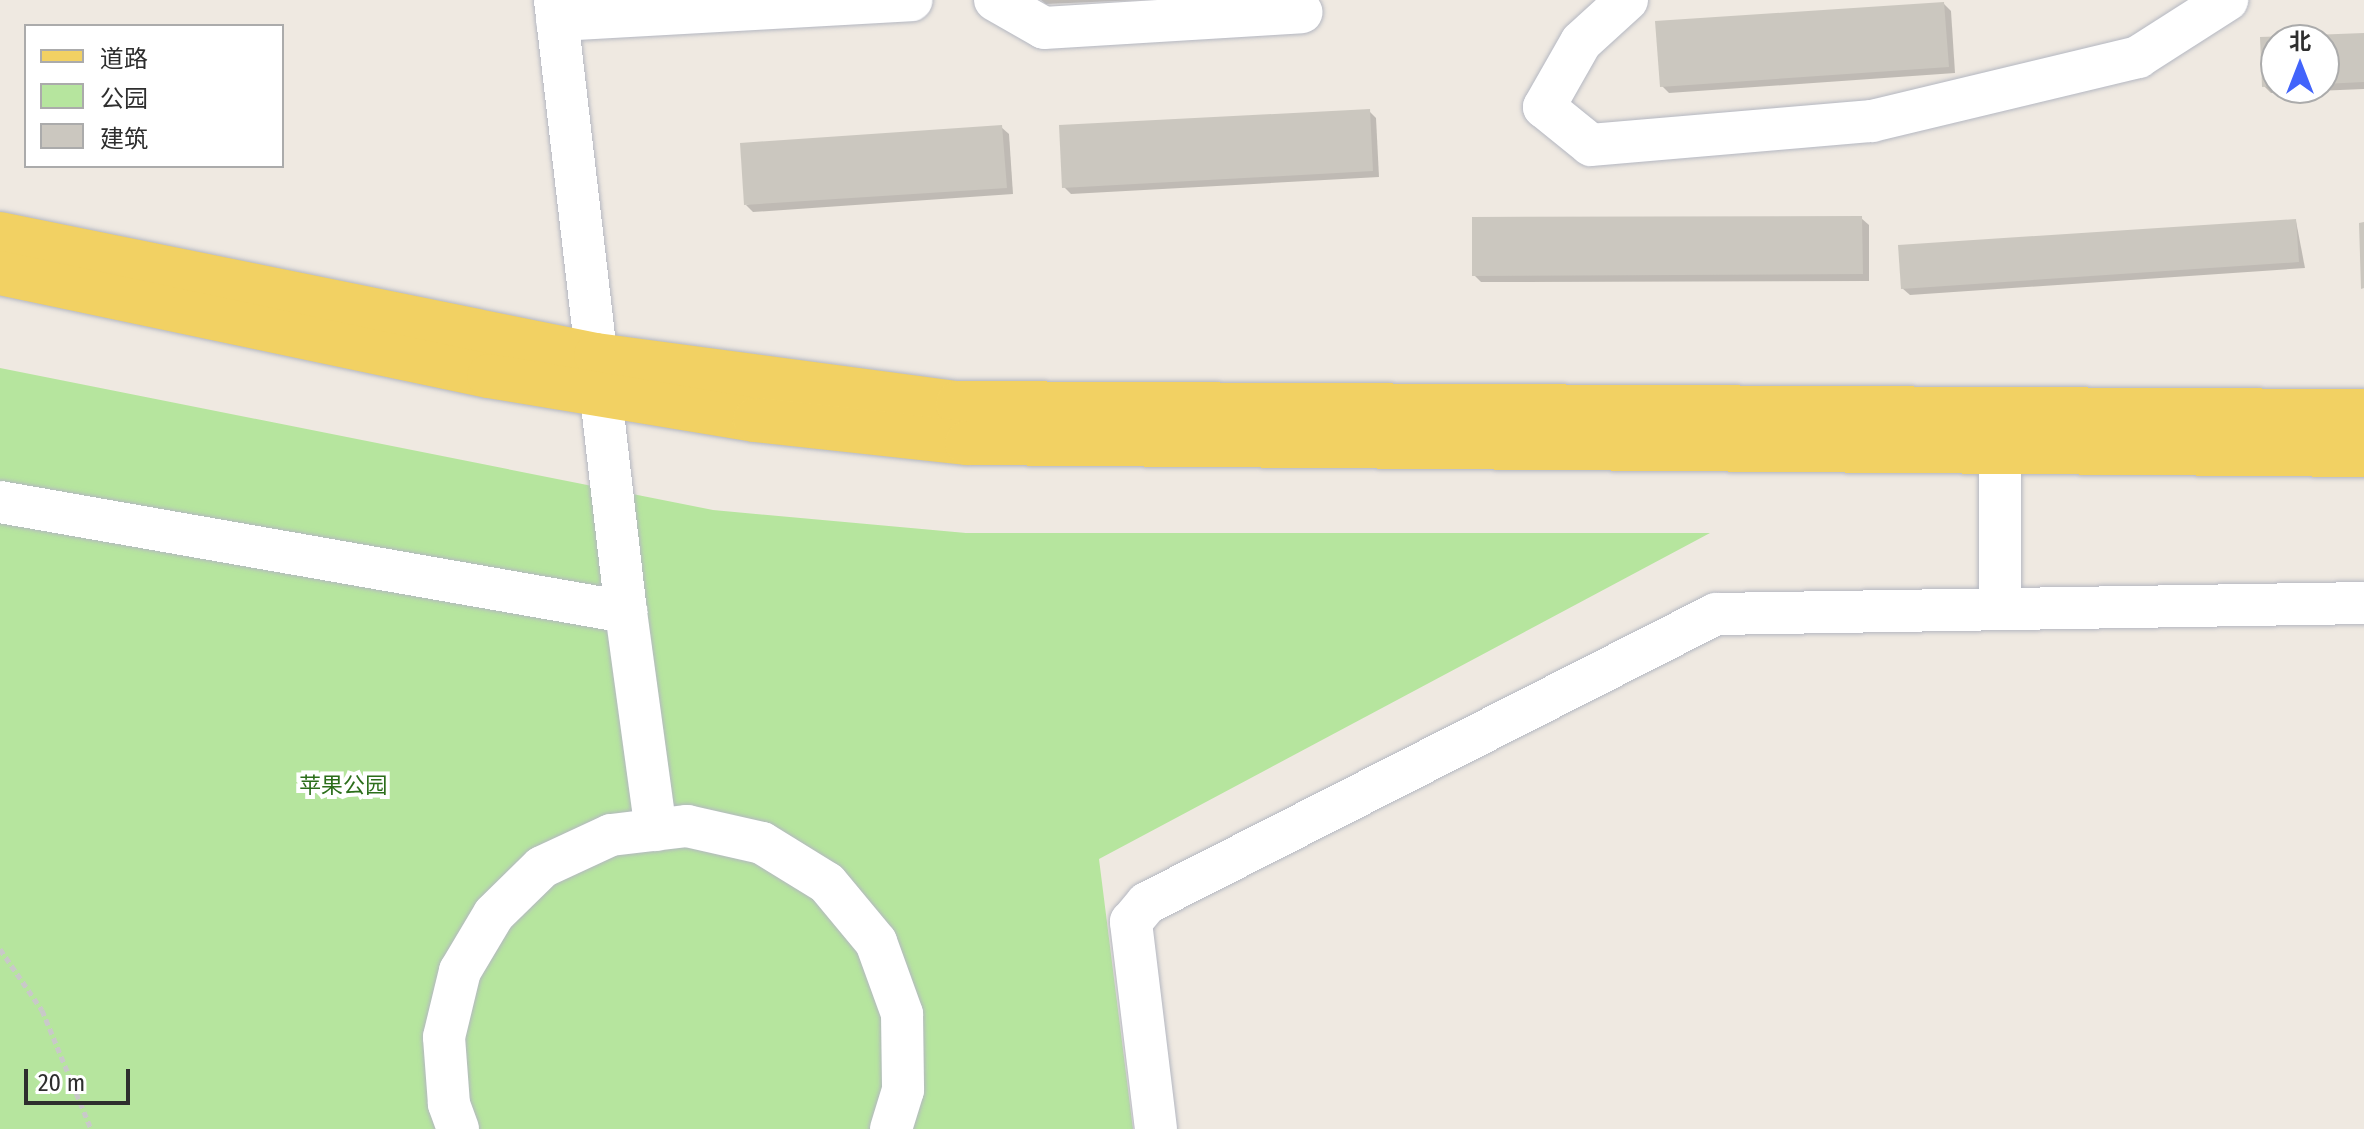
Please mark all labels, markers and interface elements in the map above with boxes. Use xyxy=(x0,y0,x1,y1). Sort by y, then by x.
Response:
legend xyxy=(24,24,284,168)
north arrow xyxy=(2260,24,2340,104)
text: 北 xyxy=(2289,28,2311,55)
text: 道路 xyxy=(100,45,148,73)
text: 公园 xyxy=(100,85,148,113)
text: 建筑 xyxy=(100,125,148,153)
park label: 苹果公园 xyxy=(299,773,387,799)
scale bar xyxy=(28,1053,134,1103)
text: 20 m xyxy=(38,1069,85,1097)

